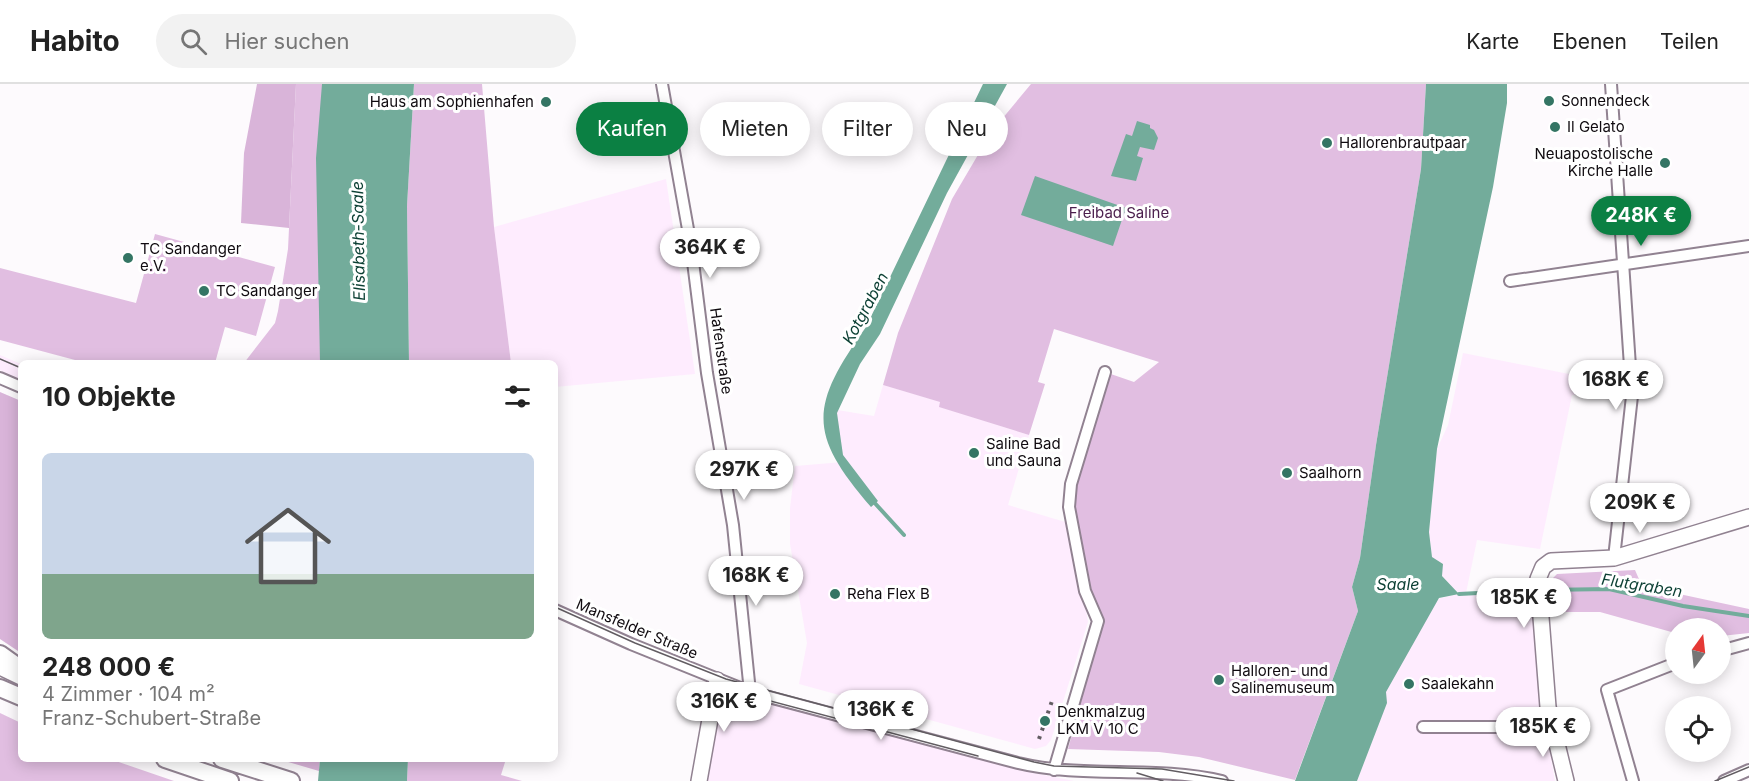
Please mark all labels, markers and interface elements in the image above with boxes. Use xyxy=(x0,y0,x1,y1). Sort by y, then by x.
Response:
search box xyxy=(156,14,576,68)
text: Habito xyxy=(30,24,120,58)
icon: search xyxy=(177,25,210,58)
text: Hier suchen xyxy=(225,28,350,54)
text: Karte xyxy=(1466,29,1519,54)
text: Ebenen xyxy=(1552,29,1627,54)
text: Teilen xyxy=(1660,29,1719,54)
place label: Sonnendeck xyxy=(1561,91,1650,110)
place label: Haus am Sophienhafen xyxy=(370,92,534,111)
marker: Sonnendeck xyxy=(1542,94,1556,108)
marker: Haus am Sophienhafen xyxy=(539,95,553,109)
chip: Kaufen xyxy=(576,102,688,156)
chip: Mieten xyxy=(700,102,810,156)
chip: Filter xyxy=(822,102,913,156)
chip: Neu xyxy=(925,102,1008,156)
place label: Il Gelato xyxy=(1567,117,1625,136)
marker: Il Gelato xyxy=(1548,120,1562,134)
place label: Hallorenbrautpaar xyxy=(1339,133,1467,152)
marker: Hallorenbrautpaar xyxy=(1320,136,1334,150)
place label: Neuapostolische Kirche Halle xyxy=(1534,144,1653,180)
marker: Neuapostolische Kirche Halle xyxy=(1658,156,1672,170)
water label: Elisabeth-Saale xyxy=(347,181,369,301)
pin: 248K € xyxy=(1592,196,1690,247)
park label: Freibad Saline xyxy=(1069,203,1169,222)
text: 248K € xyxy=(1605,203,1677,227)
pin: 364K € xyxy=(661,228,759,279)
text: 364K € xyxy=(674,235,746,259)
place label: TC Sandanger e.V. xyxy=(140,239,242,275)
marker: TC Sandanger e.V. xyxy=(121,251,135,265)
water label: Kotgraben xyxy=(838,269,892,347)
place label: TC Sandanger xyxy=(216,281,318,300)
marker: TC Sandanger xyxy=(197,284,211,298)
street label: Hafenstraße xyxy=(706,306,737,395)
pin: 168K € xyxy=(1567,360,1665,411)
text: 168K € xyxy=(1582,367,1650,391)
icon: filters xyxy=(501,380,534,413)
text: 10 Objekte xyxy=(42,381,176,412)
place label: Saline Bad und Sauna xyxy=(986,434,1061,470)
marker: Saline Bad und Sauna xyxy=(967,446,981,460)
pin: 297K € xyxy=(695,450,793,501)
text: 297K € xyxy=(709,457,779,481)
place label: Saalhorn xyxy=(1299,463,1362,482)
marker: Saalhorn xyxy=(1280,466,1294,480)
pin: 209K € xyxy=(1591,483,1689,534)
text: 209K € xyxy=(1604,490,1676,514)
icon: home xyxy=(234,492,342,600)
pin: 168K € xyxy=(707,556,805,607)
text: 168K € xyxy=(722,563,790,587)
water label: Flutgraben xyxy=(1600,569,1684,601)
water label: Saale xyxy=(1377,574,1419,594)
pin: 185K € xyxy=(1475,578,1573,629)
place label: Reha Flex B xyxy=(847,584,930,603)
text: 185K € xyxy=(1490,585,1558,609)
marker: Reha Flex B xyxy=(828,587,842,601)
street label: Mansfelder Straße xyxy=(573,594,701,663)
north arrow xyxy=(1665,618,1731,684)
map controls xyxy=(1665,618,1731,762)
text: 248 000 € xyxy=(42,651,175,682)
place label: Halloren- und Salinemuseum xyxy=(1231,661,1335,697)
marker: Halloren- und Salinemuseum xyxy=(1212,673,1226,687)
place label: Saalekahn xyxy=(1421,674,1494,693)
marker: Saalekahn xyxy=(1402,677,1416,691)
text: 4 Zimmer · 104 m² xyxy=(42,682,215,706)
pin: 316K € xyxy=(675,682,773,733)
text: 316K € xyxy=(690,689,758,713)
pin: 136K € xyxy=(832,690,930,741)
button: locate xyxy=(1665,696,1731,762)
text: 136K € xyxy=(847,697,915,721)
place label: Denkmalzug LKM V 10 C xyxy=(1057,702,1145,738)
text: Franz-Schubert-Straße xyxy=(42,706,261,730)
pin: 185K € xyxy=(1494,707,1592,758)
marker: Denkmalzug LKM V 10 C xyxy=(1038,714,1052,728)
text: 185K € xyxy=(1509,714,1577,738)

